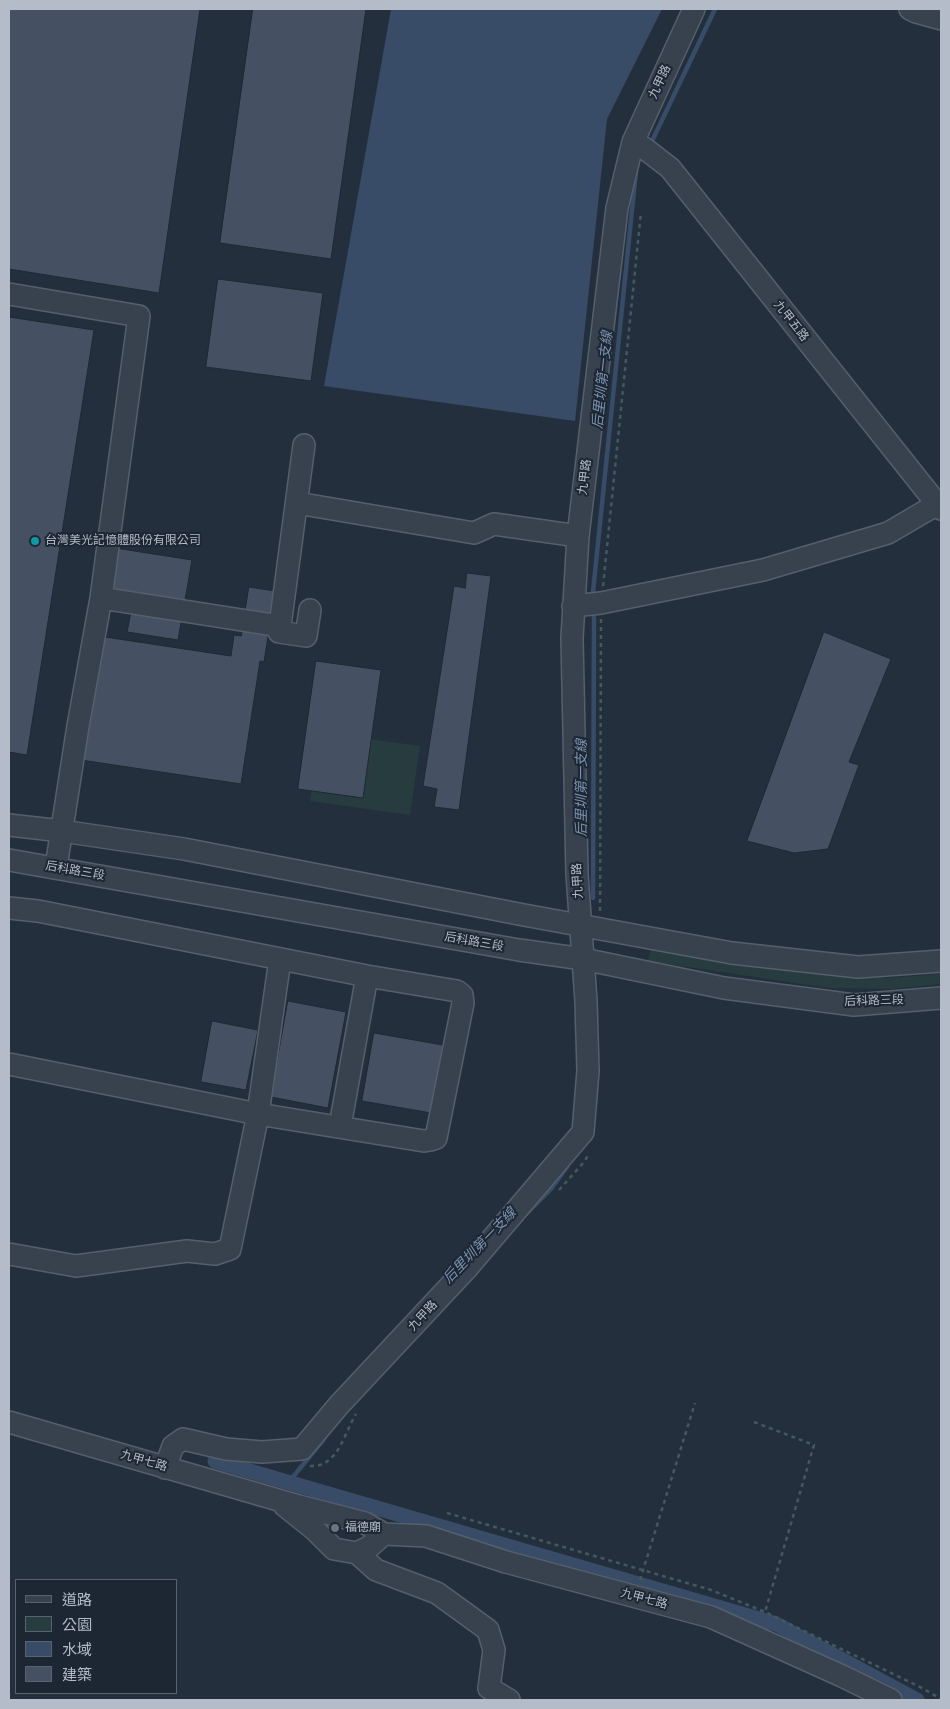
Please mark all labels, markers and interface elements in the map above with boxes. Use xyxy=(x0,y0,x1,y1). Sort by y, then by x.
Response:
street label: 九甲路 xyxy=(646,63,674,101)
street label: 九甲五路 xyxy=(771,298,811,344)
water label: 后里圳第一支線 xyxy=(590,330,616,430)
street label: 九甲路 xyxy=(576,458,594,496)
place label: 台灣美光記憶體股份有限公司 xyxy=(45,534,201,548)
marker: 台灣美光記憶體股份有限公司 xyxy=(29,535,41,547)
water label: 后里圳第一支線 xyxy=(574,739,590,837)
street label: 后科路三段 xyxy=(44,859,106,883)
street label: 九甲路 xyxy=(570,863,586,899)
street label: 后科路三段 xyxy=(443,930,505,954)
street label: 后科路三段 xyxy=(844,993,904,1009)
water label: 后里圳第一支線 xyxy=(440,1205,520,1287)
street label: 九甲路 xyxy=(405,1298,441,1334)
street label: 九甲七路 xyxy=(119,1447,169,1475)
place label: 福德廟 xyxy=(345,1521,381,1535)
marker: 福德廟 xyxy=(329,1522,341,1534)
legend xyxy=(15,1579,178,1694)
street label: 九甲七路 xyxy=(619,1586,669,1612)
text: 道路 xyxy=(62,1591,92,1608)
text: 公園 xyxy=(62,1616,92,1633)
text: 水域 xyxy=(62,1641,92,1658)
text: 建築 xyxy=(62,1666,92,1683)

